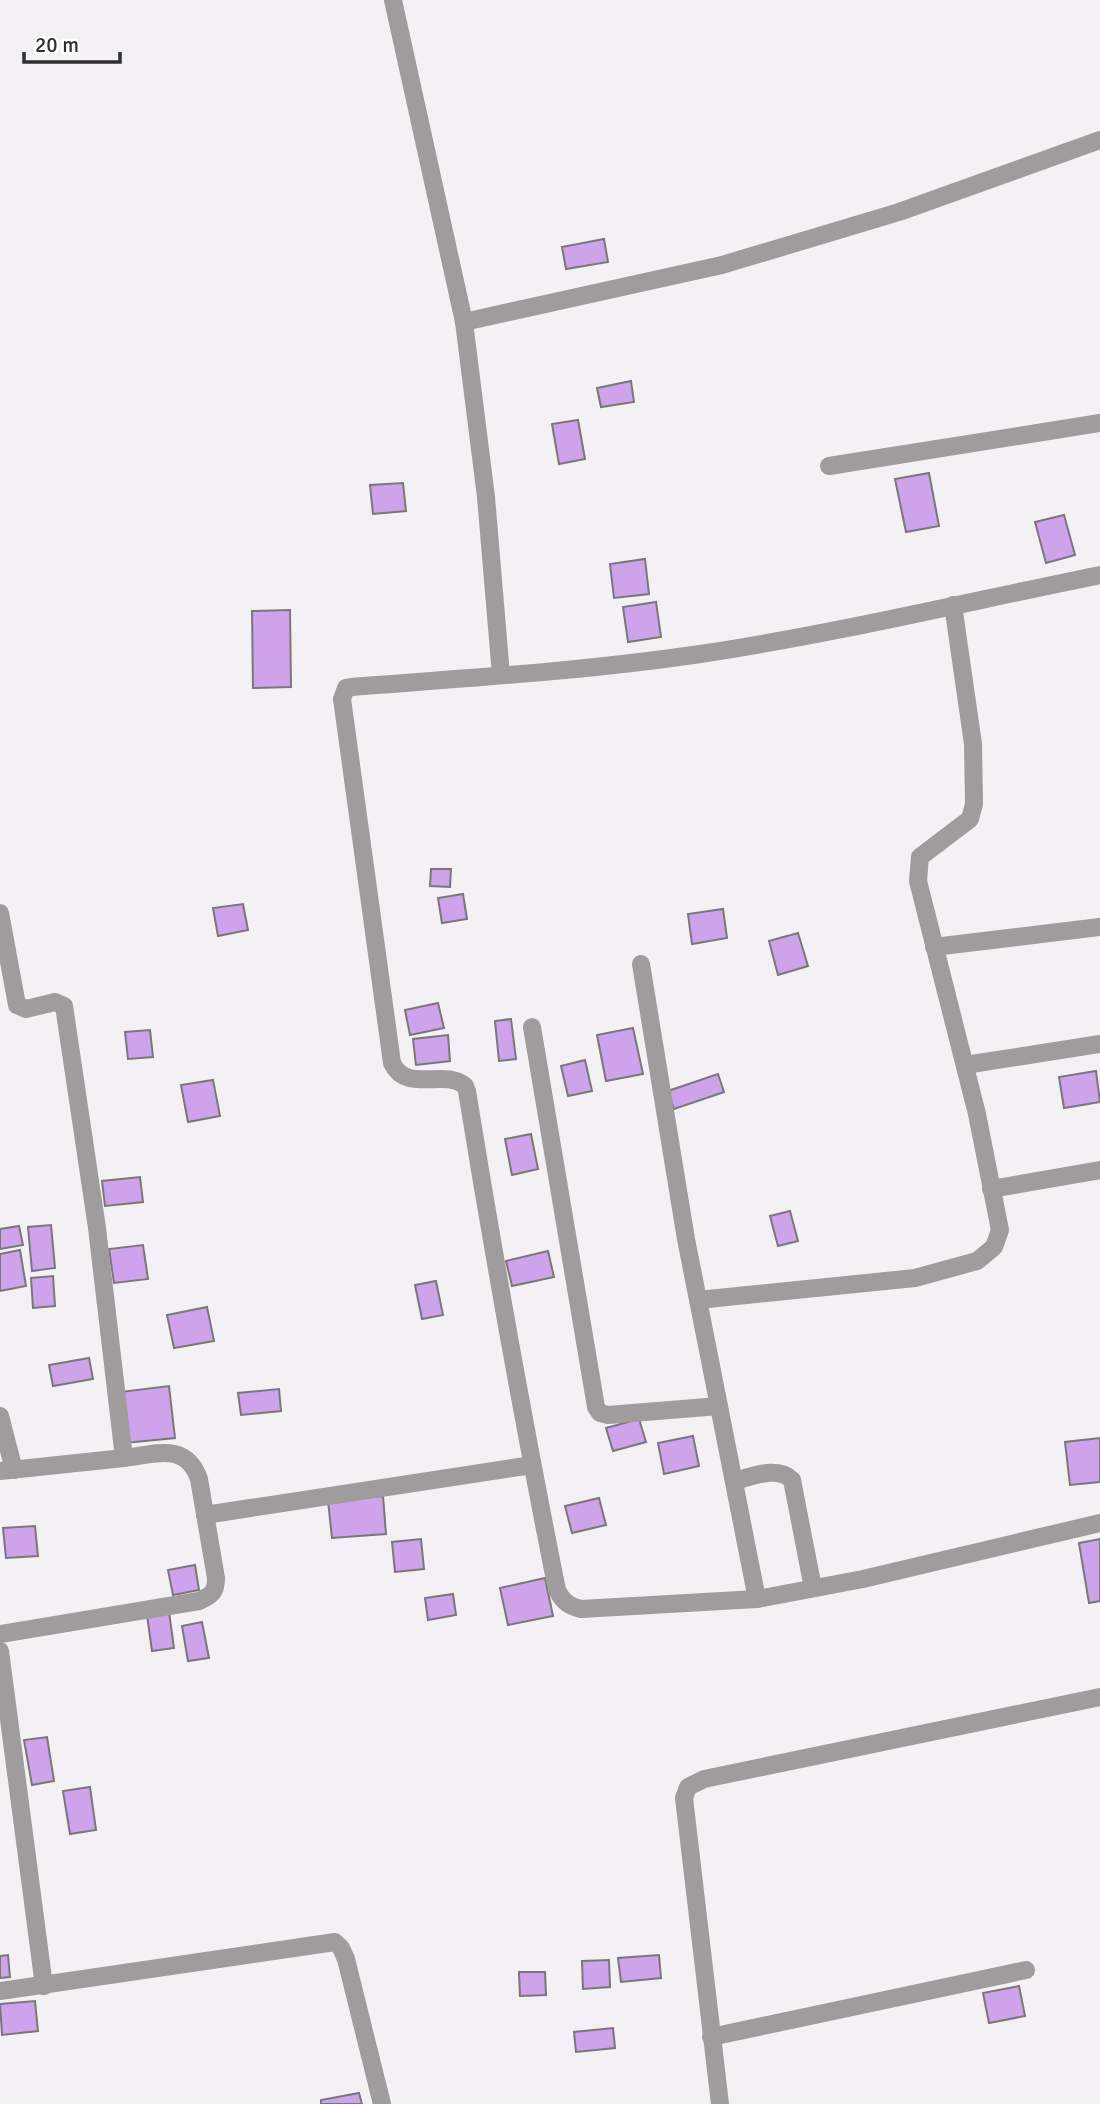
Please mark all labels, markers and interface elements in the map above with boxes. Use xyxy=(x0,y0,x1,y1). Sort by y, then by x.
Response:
scale bar xyxy=(24,21,121,65)
text: 20 m xyxy=(35,32,79,58)

